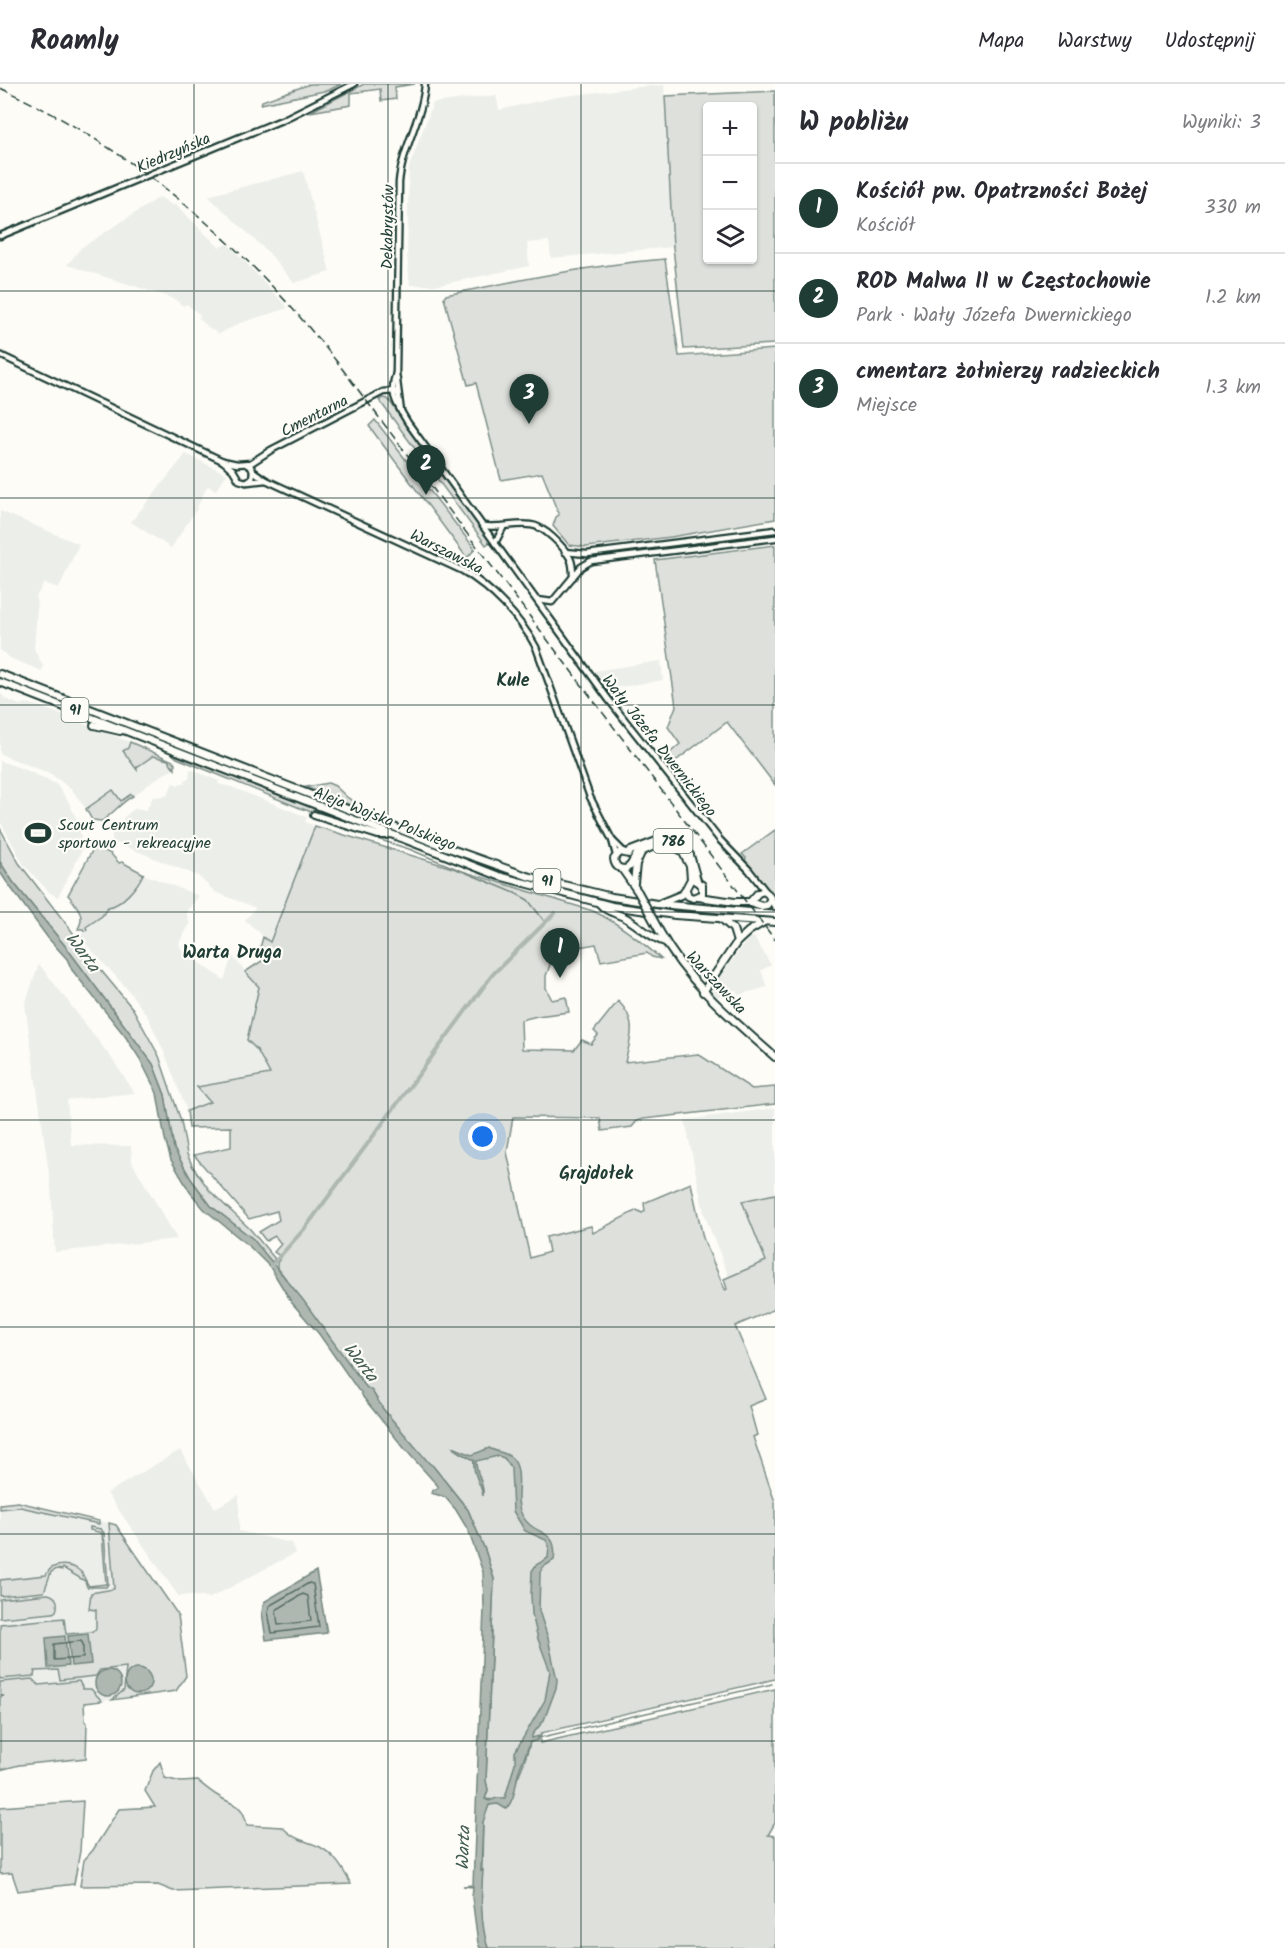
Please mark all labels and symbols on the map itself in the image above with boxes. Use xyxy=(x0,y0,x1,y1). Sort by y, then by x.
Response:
street label: Kiedrzyńska xyxy=(133,127,215,180)
street label: Dekabrystów xyxy=(375,184,402,270)
pin: 3 xyxy=(510,374,548,424)
street label: Cmentarna xyxy=(276,389,353,444)
pin: 2 xyxy=(406,446,446,495)
street label: Warszawska xyxy=(405,523,487,581)
district label: Kule xyxy=(496,667,530,696)
street label: Wały Józefa Dwernickiego xyxy=(595,669,723,823)
road number: 91 xyxy=(62,698,88,722)
street label: Aleja Wojska Polskiego xyxy=(310,781,459,858)
place label: Scout Centrum sportowo - rekreacyjne xyxy=(58,813,211,856)
sports icon: Scout Centrum sportowo - rekreacyjne xyxy=(23,818,53,848)
road number: 786 xyxy=(654,829,692,853)
road number: 91 xyxy=(534,869,560,893)
water label: Warta xyxy=(57,927,108,980)
pin: 1 xyxy=(540,928,580,978)
district label: Warta Druga xyxy=(182,939,282,968)
street label: Warszawska xyxy=(680,946,752,1021)
your location xyxy=(468,1122,497,1151)
district label: Grajdołek xyxy=(559,1160,634,1189)
water label: Warta xyxy=(335,1337,386,1390)
water label: Warta xyxy=(449,1824,480,1870)

